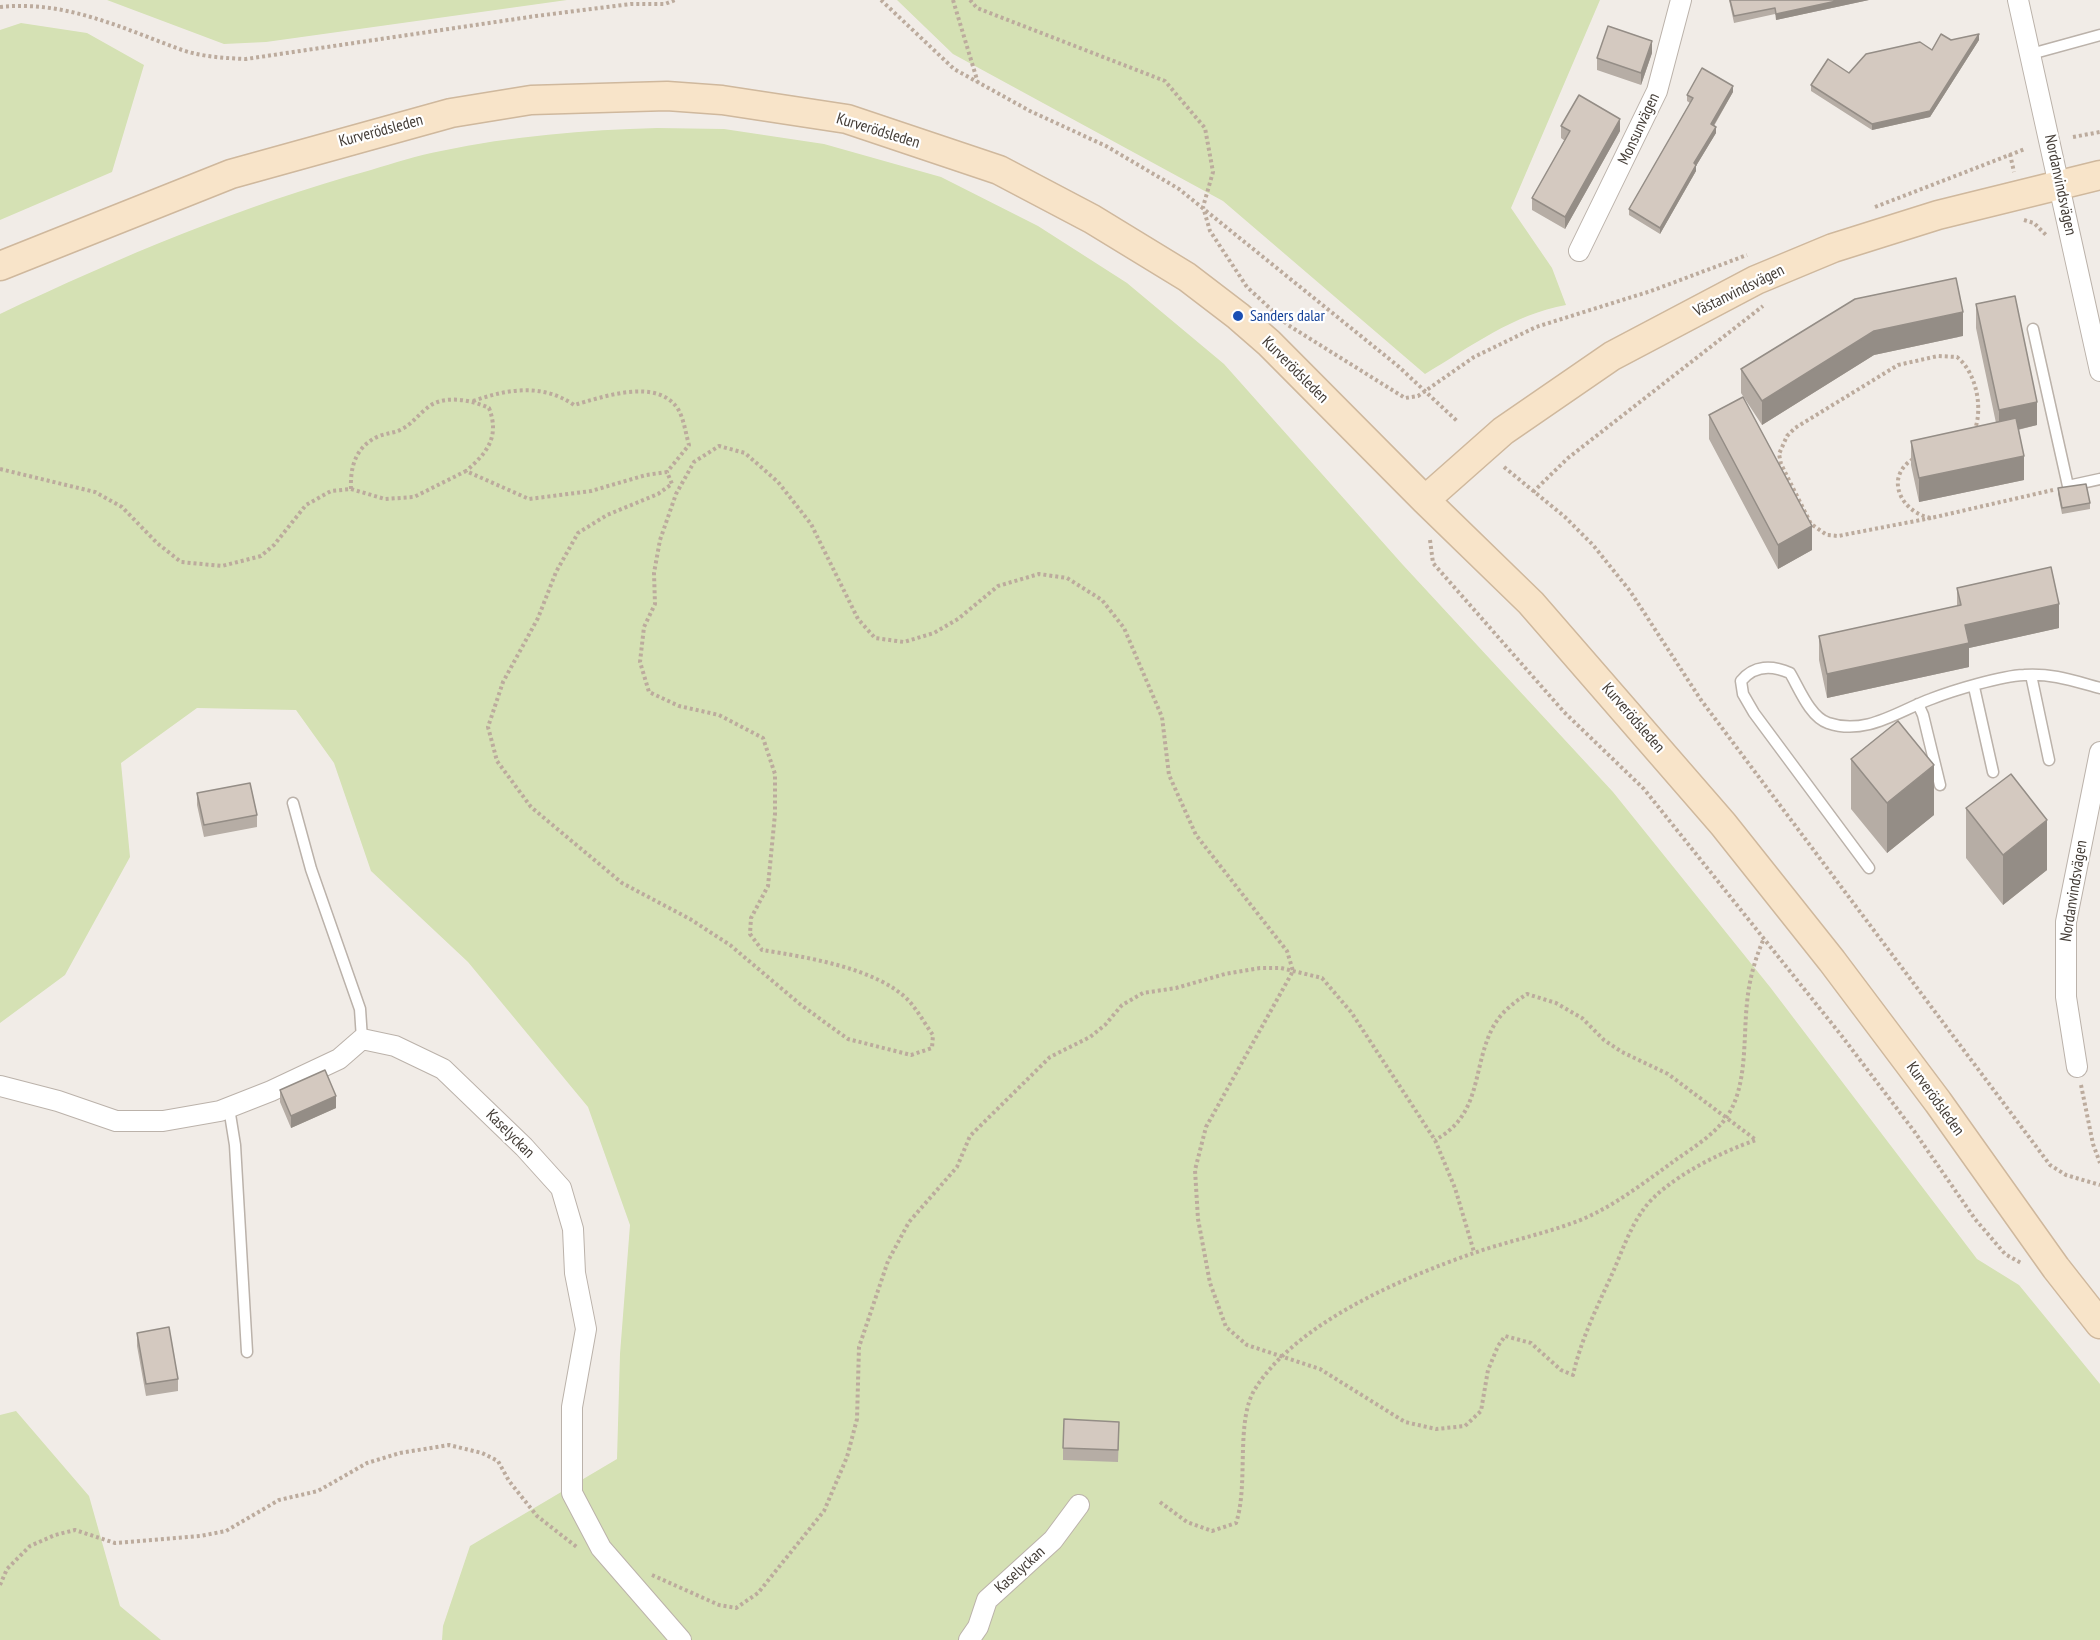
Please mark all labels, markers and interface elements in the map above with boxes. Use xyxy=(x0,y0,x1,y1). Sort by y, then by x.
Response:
street label: Monsunvägen xyxy=(1614,90,1664,168)
street label: Kurverödsleden xyxy=(834,109,922,153)
street label: Kurverödsleden xyxy=(337,111,425,151)
street label: Nordanvindsvägen xyxy=(2040,133,2080,237)
street label: Västanvindsvägen xyxy=(1690,261,1788,321)
place label: Sanders dalar xyxy=(1250,306,1325,326)
marker: Sanders dalar xyxy=(1231,309,1245,323)
street label: Kurverödsleden xyxy=(1258,333,1332,407)
street label: Kurverödsleden xyxy=(1597,679,1669,757)
street label: Nordanvindsvägen xyxy=(2057,839,2091,943)
street label: Kurverödsleden xyxy=(1902,1058,1968,1140)
street label: Kaselyckan xyxy=(482,1106,538,1162)
street label: Kaselyckan xyxy=(991,1542,1049,1598)

